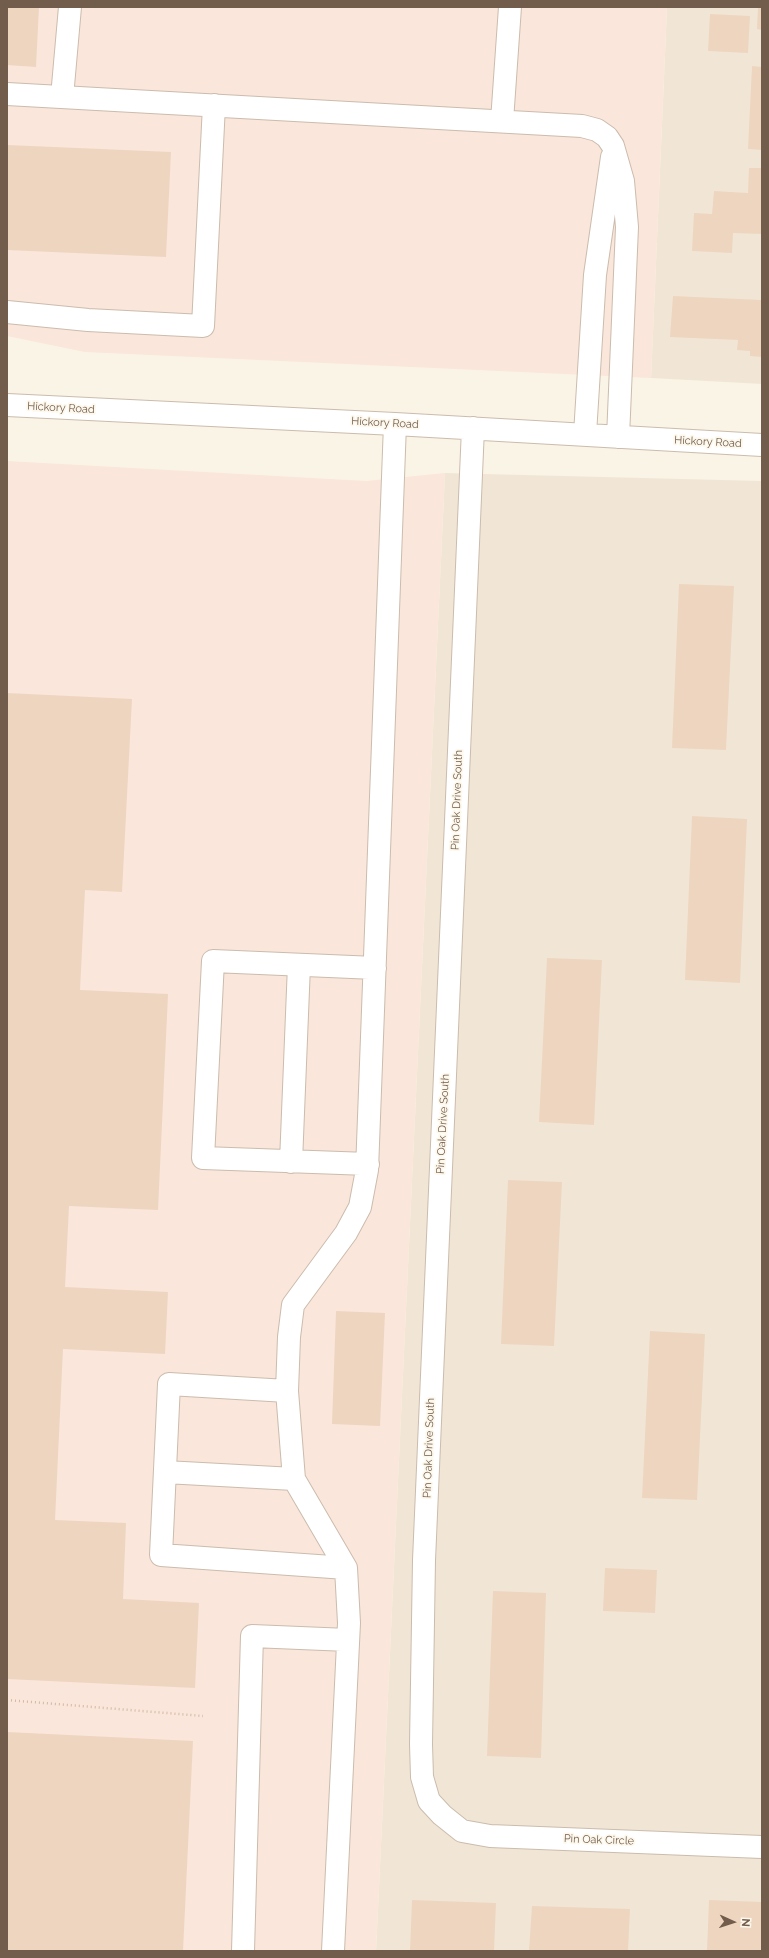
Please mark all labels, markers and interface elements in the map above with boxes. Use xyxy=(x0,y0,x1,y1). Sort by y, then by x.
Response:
street label: Hickory Road xyxy=(27,400,95,416)
street label: Hickory Road xyxy=(351,415,419,431)
street label: Hickory Road xyxy=(674,434,742,450)
street label: Pin Oak Drive South xyxy=(449,750,465,850)
street label: Pin Oak Drive South xyxy=(434,1074,452,1174)
street label: Pin Oak Drive South xyxy=(421,1398,437,1498)
street label: Pin Oak Circle xyxy=(564,1832,634,1848)
north arrow xyxy=(713,1902,753,1942)
text: N xyxy=(739,1918,752,1927)

